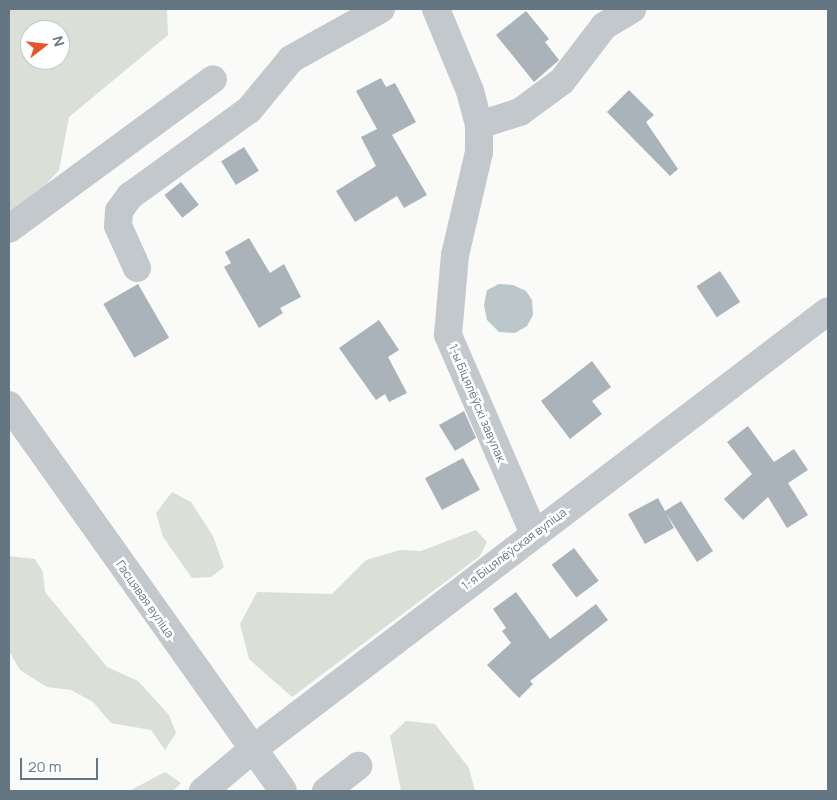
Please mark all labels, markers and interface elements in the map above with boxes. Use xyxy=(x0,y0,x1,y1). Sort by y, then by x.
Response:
north arrow xyxy=(20,20,70,70)
text: N xyxy=(48,34,69,48)
street label: 1-ы Біцялёўскі завулак xyxy=(446,342,508,464)
street label: 1-я Біцялёўская вуліца xyxy=(459,505,569,593)
street label: Гасцявая вуліца xyxy=(113,557,177,641)
scale bar xyxy=(22,748,100,780)
text: 20 m xyxy=(28,756,61,777)

